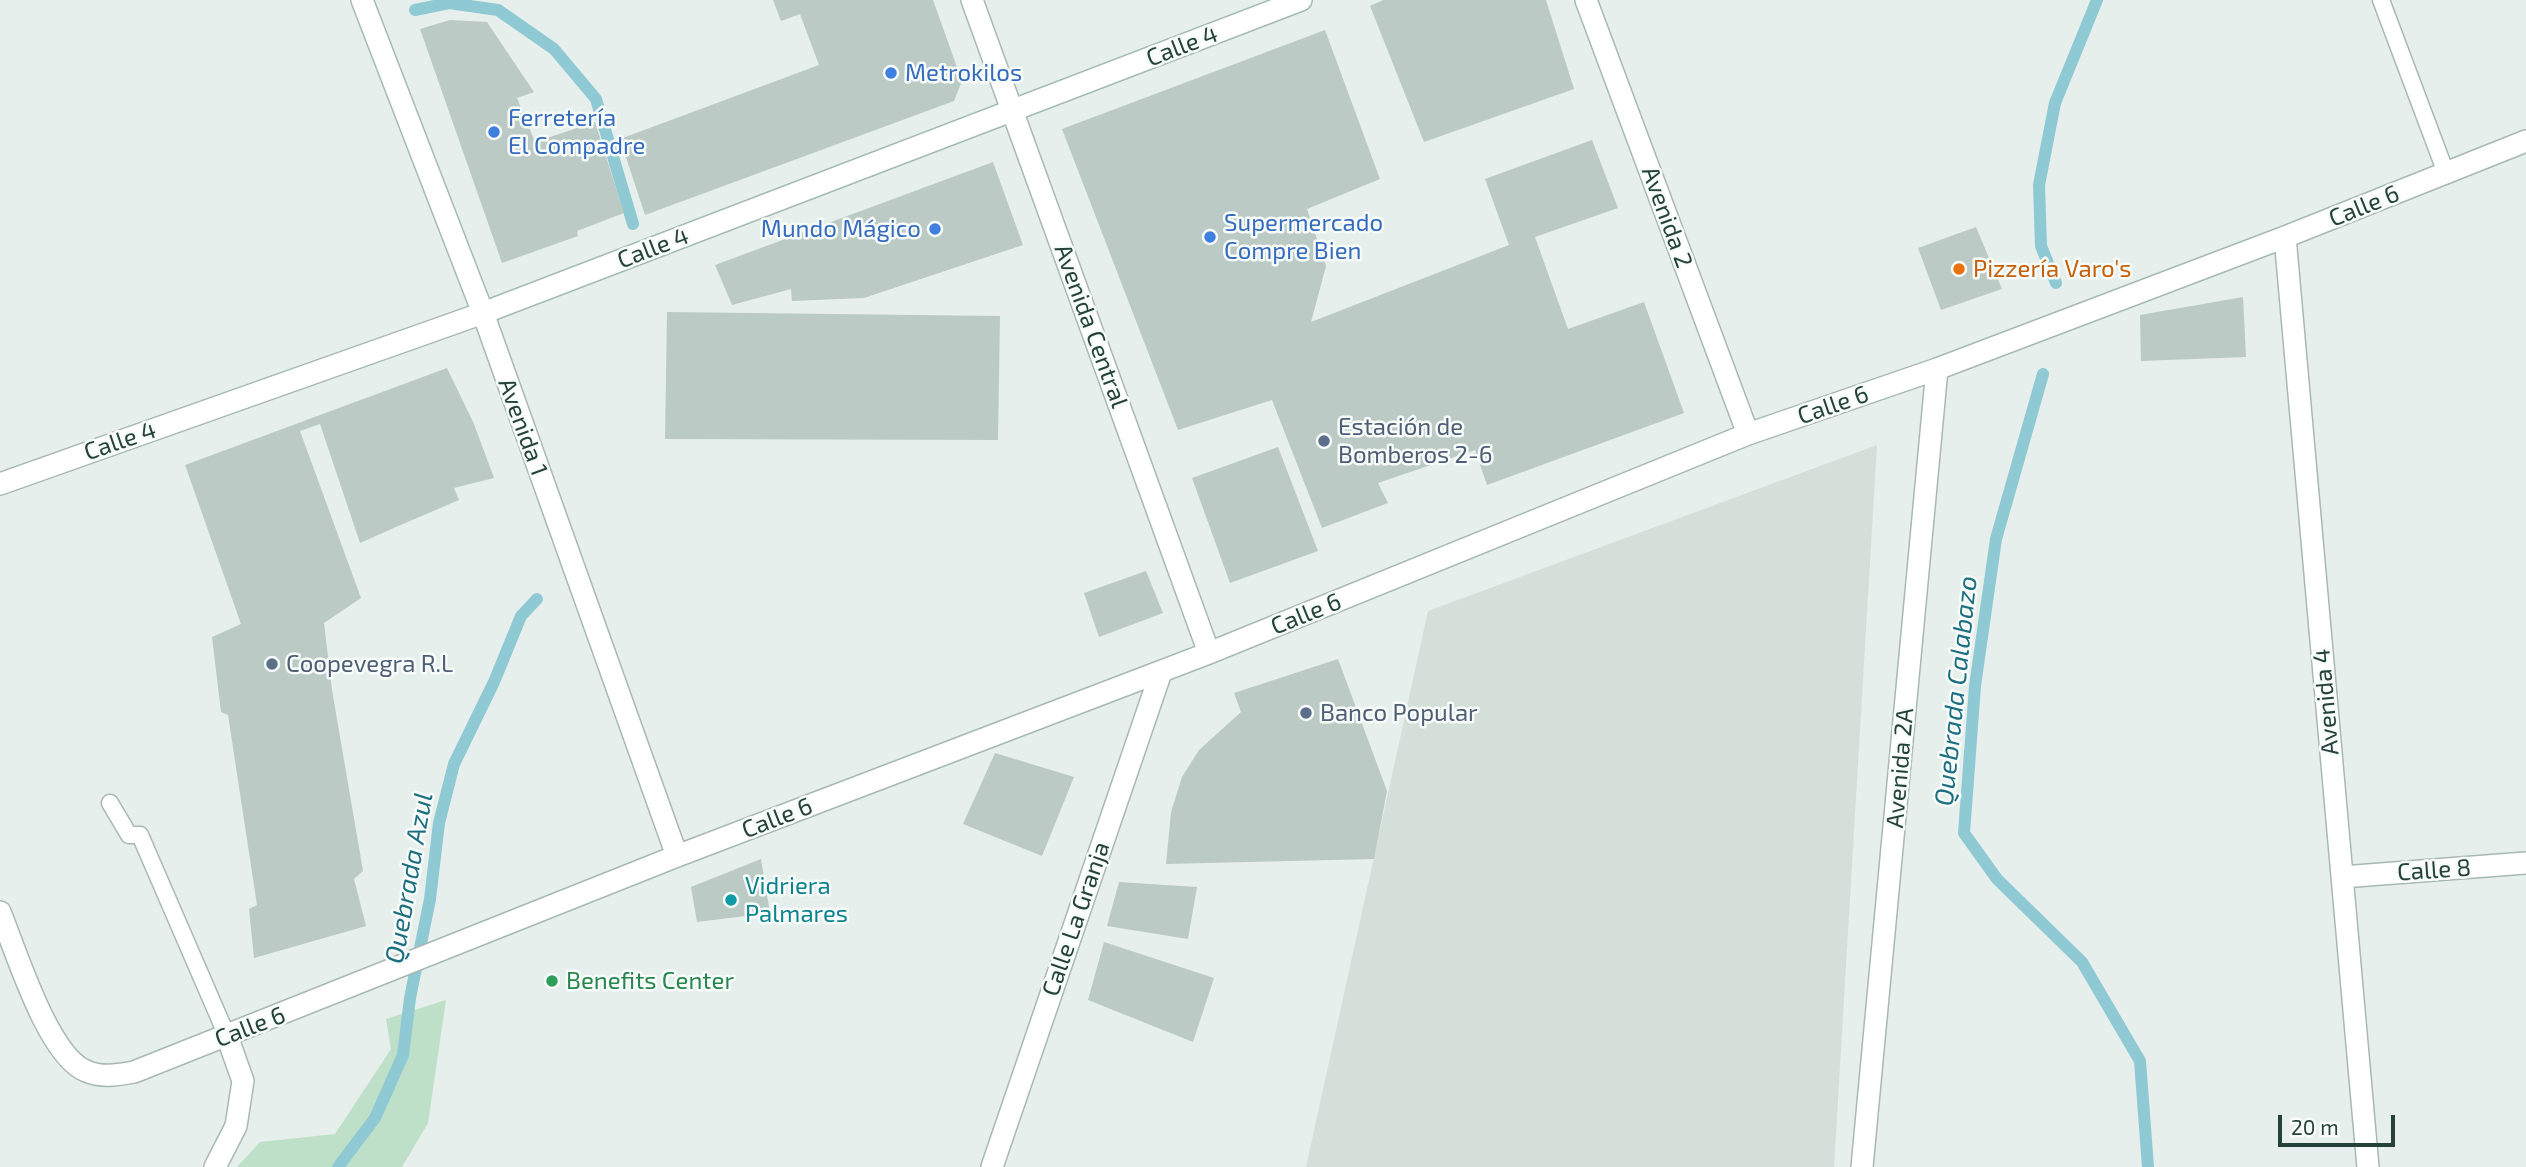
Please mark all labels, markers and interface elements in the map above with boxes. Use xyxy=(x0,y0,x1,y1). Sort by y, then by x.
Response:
street label: Calle 4 xyxy=(1142,19,1222,73)
place label: Metrokilos xyxy=(905,59,1022,87)
marker: Metrokilos xyxy=(883,65,899,81)
place label: Ferretería El Compadre xyxy=(508,104,645,160)
marker: Ferretería El Compadre xyxy=(486,124,502,140)
street label: Avenida 2 xyxy=(1635,162,1699,272)
street label: Calle 6 xyxy=(2325,179,2403,233)
place label: Supermercado Compre Bien xyxy=(1224,209,1383,265)
place label: Mundo Mágico xyxy=(761,215,921,243)
street label: Calle 4 xyxy=(613,221,693,275)
marker: Mundo Mágico xyxy=(927,221,943,237)
marker: Supermercado Compre Bien xyxy=(1202,229,1218,245)
street label: Avenida Central xyxy=(1048,240,1134,412)
place label: Pizzería Varo's xyxy=(1973,255,2131,283)
marker: Pizzería Varo's xyxy=(1951,261,1967,277)
street label: Avenida 1 xyxy=(492,374,554,480)
street label: Calle 6 xyxy=(1794,379,1872,431)
place label: Estación de Bomberos 2-6 xyxy=(1338,413,1493,469)
street label: Calle 4 xyxy=(80,415,160,467)
marker: Estación de Bomberos 2-6 xyxy=(1316,433,1332,449)
water label: Quebrada Calabazo xyxy=(1928,574,1984,808)
street label: Calle 6 xyxy=(1267,587,1345,641)
street label: Avenida 4 xyxy=(2307,648,2345,756)
place label: Coopevegra R.L xyxy=(286,650,453,678)
marker: Coopevegra R.L xyxy=(264,656,280,672)
place label: Banco Popular xyxy=(1320,699,1478,727)
marker: Banco Popular xyxy=(1298,705,1314,721)
street label: Avenida 2A xyxy=(1880,707,1920,829)
water label: Quebrada Azul xyxy=(379,790,439,966)
street label: Calle 6 xyxy=(738,791,816,845)
street label: Calle La Granja xyxy=(1036,838,1116,1000)
street label: Calle 8 xyxy=(2396,853,2472,887)
place label: Vidriera Palmares xyxy=(745,872,848,928)
marker: Vidriera Palmares xyxy=(723,892,739,908)
place label: Benefits Center xyxy=(566,967,734,995)
marker: Benefits Center xyxy=(544,973,560,989)
street label: Calle 6 xyxy=(211,1000,289,1054)
scale bar xyxy=(2281,1100,2398,1144)
text: 20 m xyxy=(2291,1114,2339,1139)

